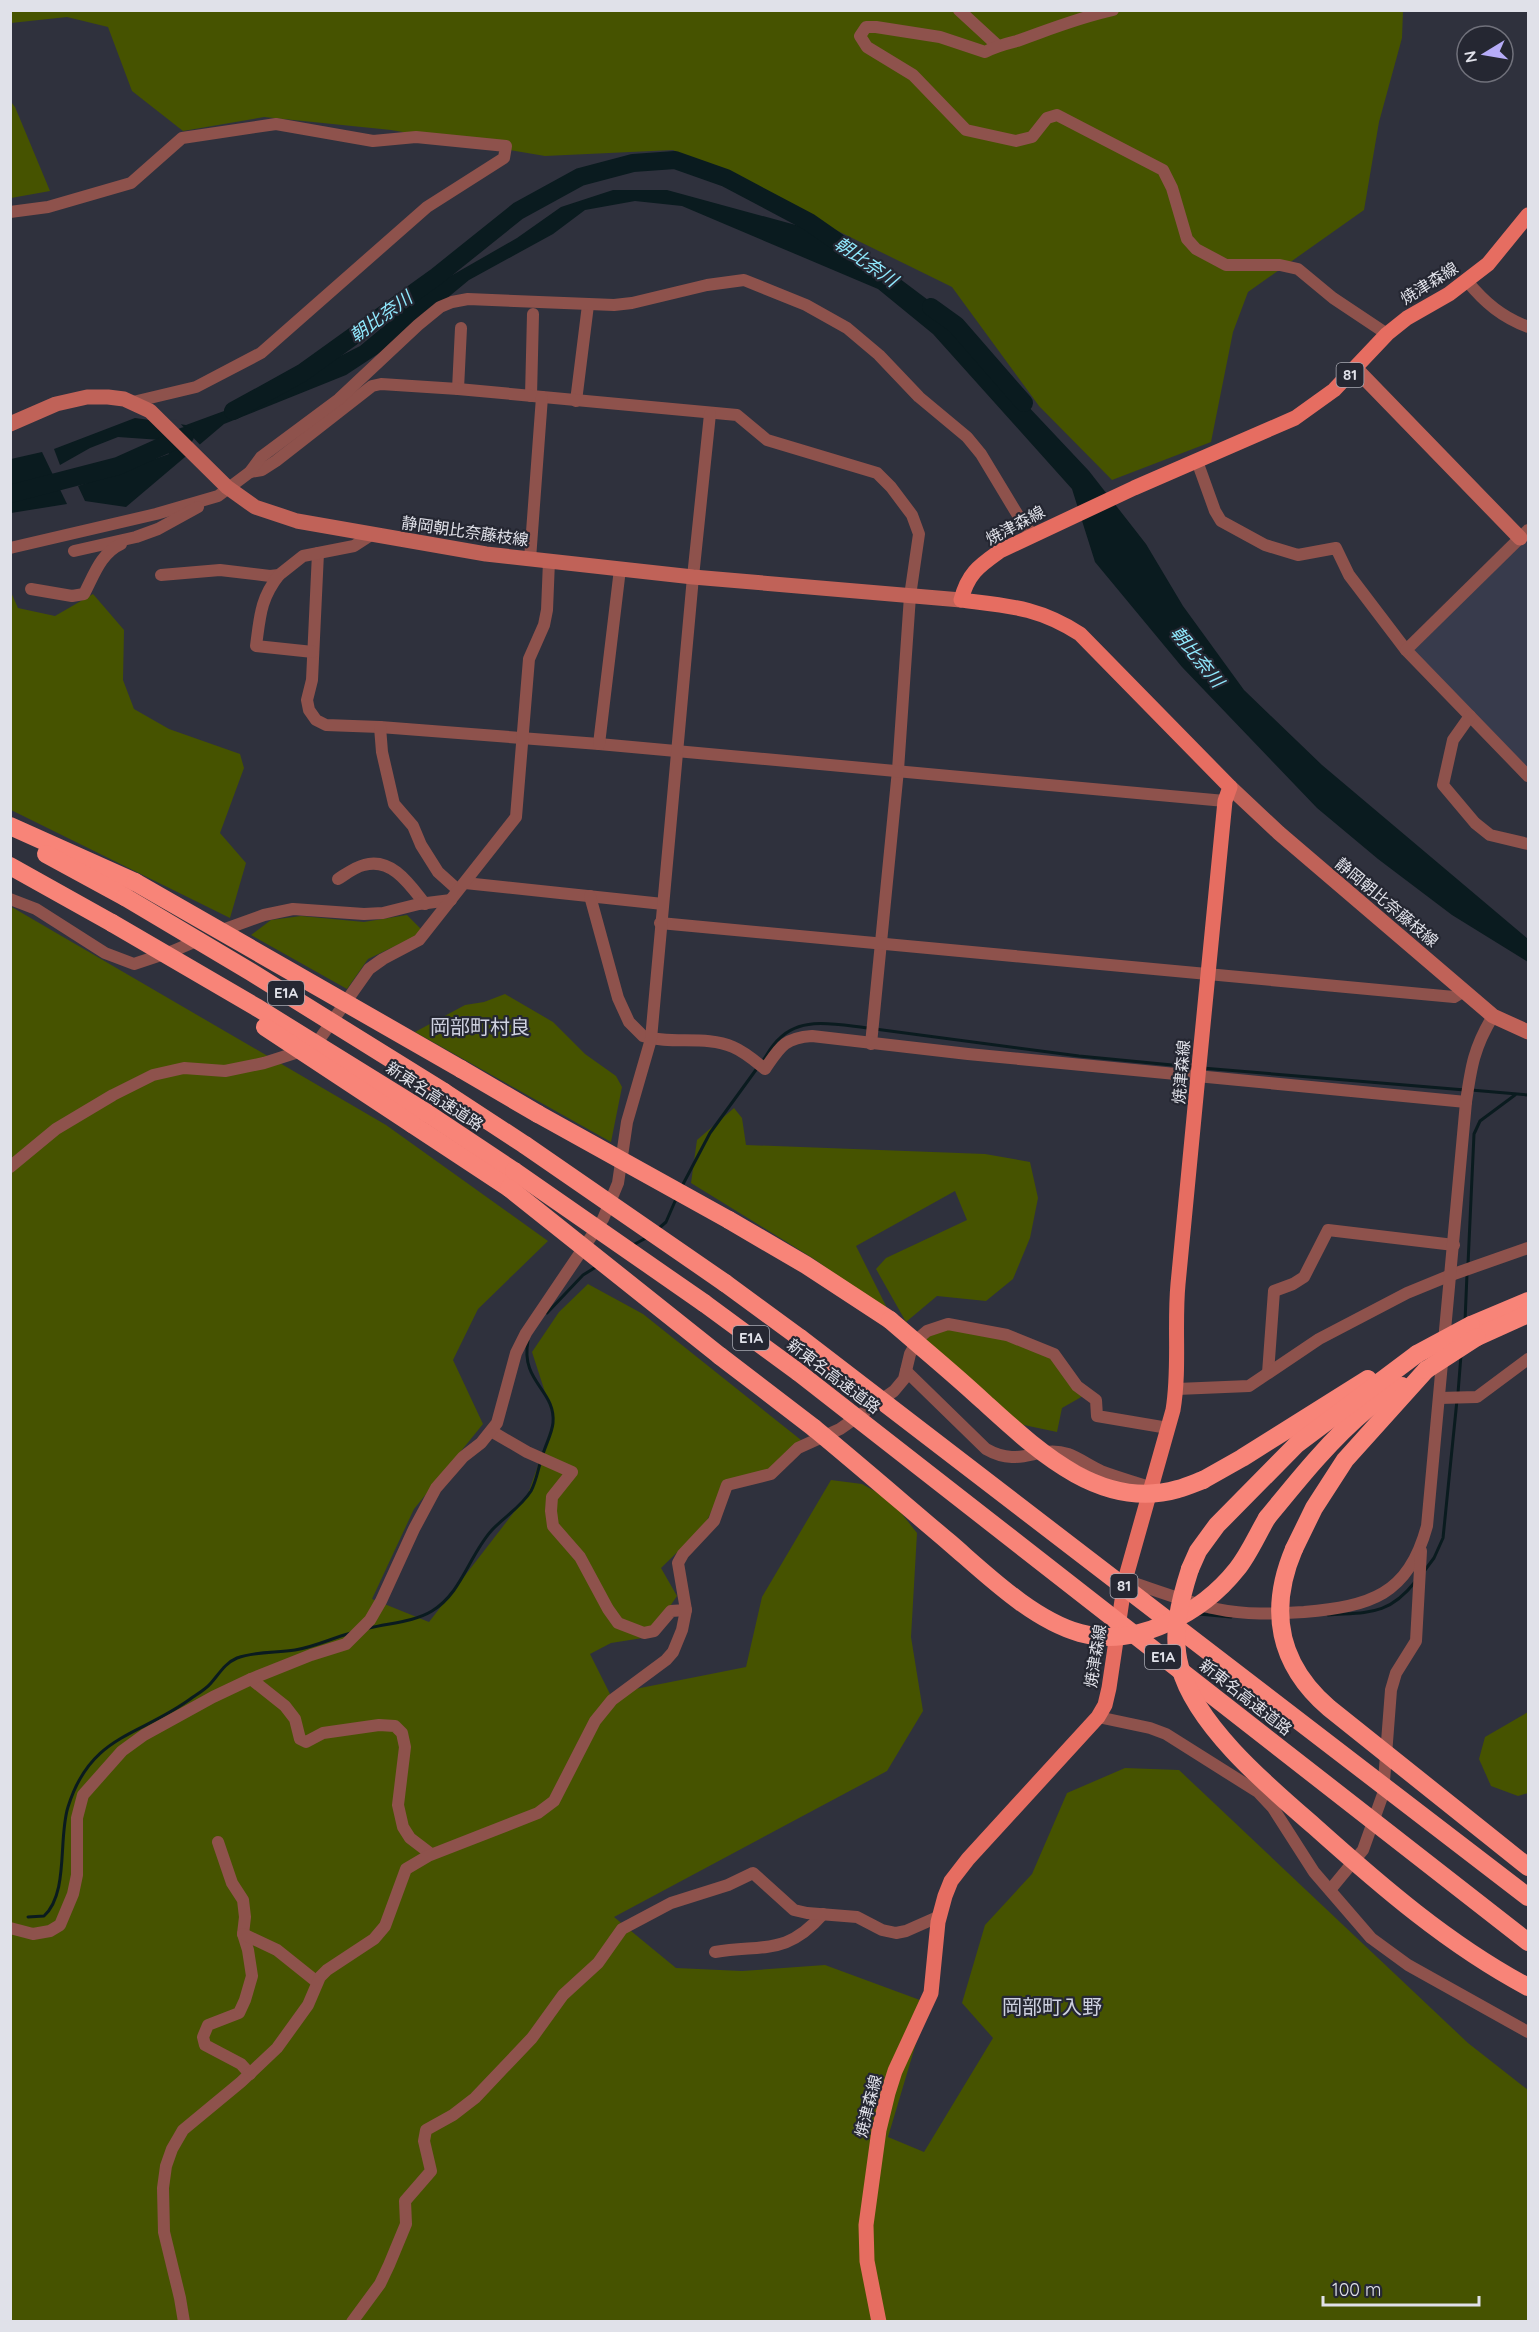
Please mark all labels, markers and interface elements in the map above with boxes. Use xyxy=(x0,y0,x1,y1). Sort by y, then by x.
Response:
north arrow xyxy=(1455,24,1515,84)
text: N xyxy=(1459,49,1481,65)
water label: 朝比奈川 xyxy=(830,232,904,293)
street label: 焼津森線 xyxy=(1397,258,1461,308)
water label: 朝比奈川 xyxy=(345,285,418,347)
road number: 81 xyxy=(1336,363,1364,387)
street label: 焼津森線 xyxy=(982,501,1048,549)
street label: 静岡朝比奈藤枝線 xyxy=(400,512,530,550)
water label: 朝比奈川 xyxy=(1166,621,1230,693)
street label: 静岡朝比奈藤枝線 xyxy=(1332,853,1442,951)
road number: E1A xyxy=(268,981,304,1005)
district label: 岡部町村良 xyxy=(430,1014,530,1039)
street label: 焼津森線 xyxy=(1168,1039,1194,1105)
street label: 新東名高速道路 xyxy=(383,1057,487,1135)
road number: E1A xyxy=(733,1326,769,1350)
street label: 新東名高速道路 xyxy=(783,1334,885,1418)
road number: 81 xyxy=(1110,1574,1138,1598)
street label: 焼津森線 xyxy=(1080,1623,1110,1689)
road number: E1A xyxy=(1145,1645,1181,1669)
street label: 新東名高速道路 xyxy=(1196,1655,1296,1739)
district label: 岡部町入野 xyxy=(1002,1994,1102,2019)
street label: 焼津森線 xyxy=(851,2073,885,2139)
scale bar xyxy=(1323,2269,1479,2307)
text: 100 m xyxy=(1332,2278,1381,2301)

